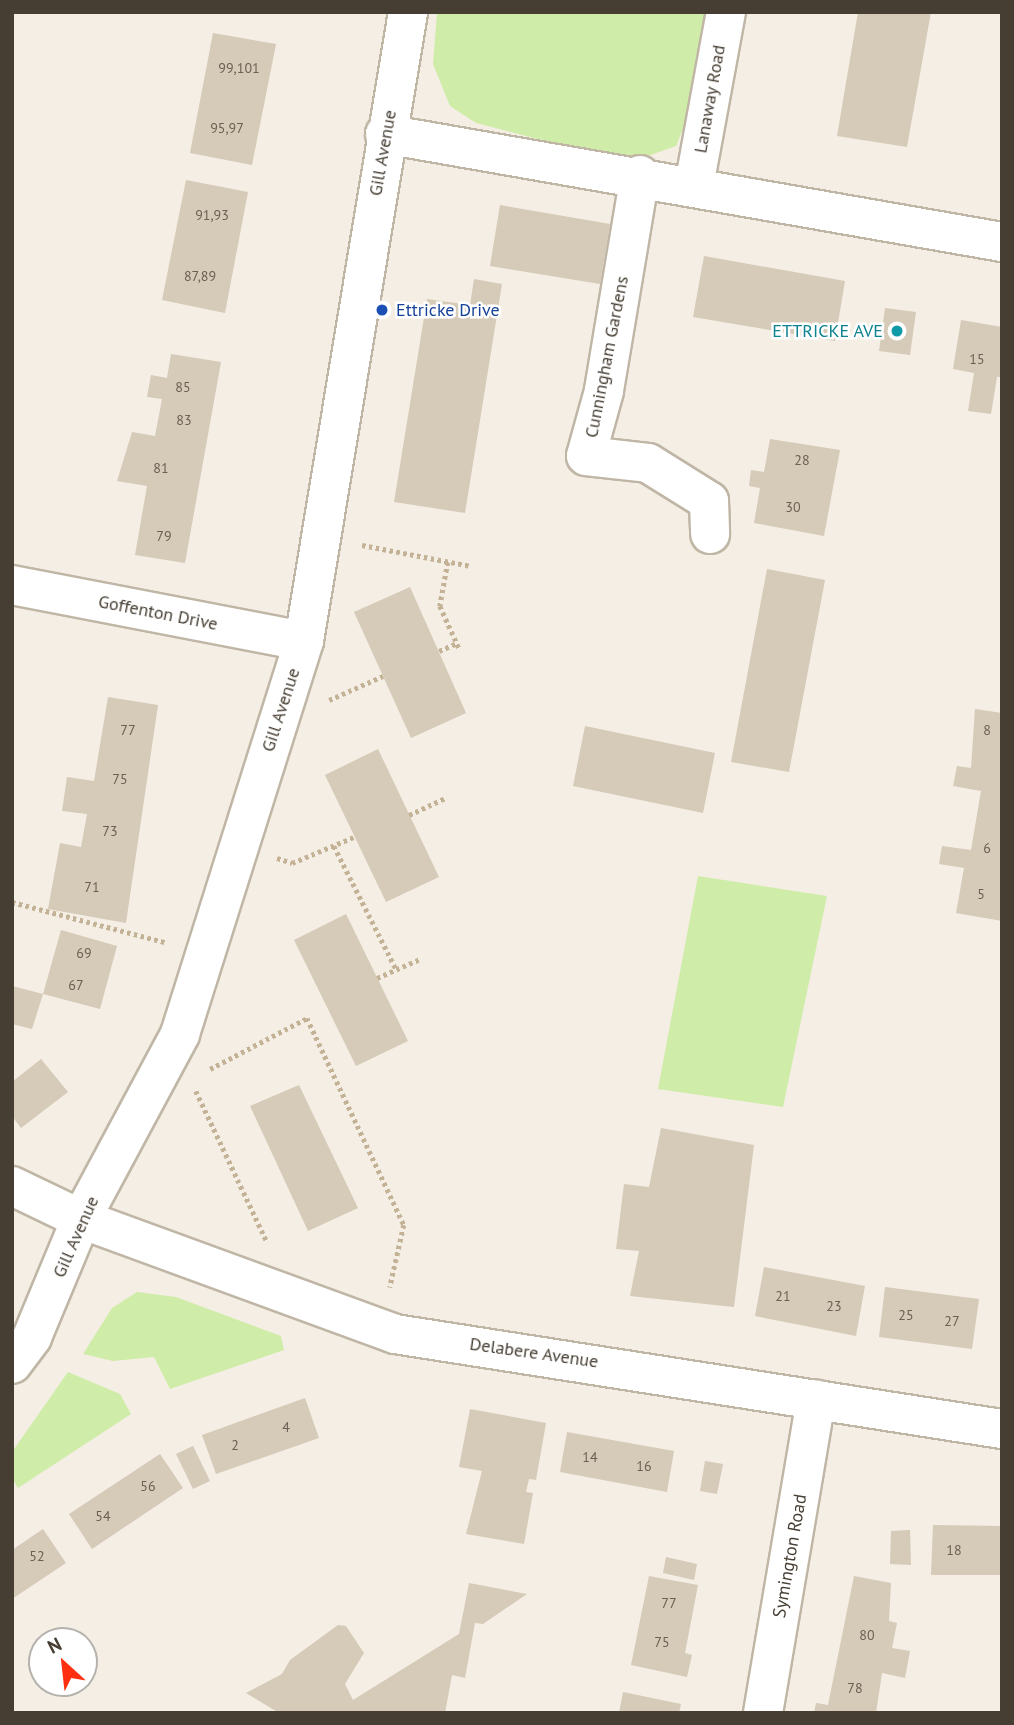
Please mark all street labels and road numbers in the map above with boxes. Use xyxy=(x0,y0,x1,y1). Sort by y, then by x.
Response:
street label: Lanaway Road xyxy=(690,43,730,155)
street label: Gill Avenue xyxy=(365,108,401,198)
street label: Cunningham Gardens xyxy=(581,274,633,440)
street label: Goffenton Drive xyxy=(96,591,220,635)
street label: Gill Avenue xyxy=(257,665,305,755)
street label: Gill Avenue xyxy=(48,1193,104,1281)
street label: Delabere Avenue xyxy=(468,1333,600,1373)
street label: Symington Road xyxy=(768,1492,812,1620)

